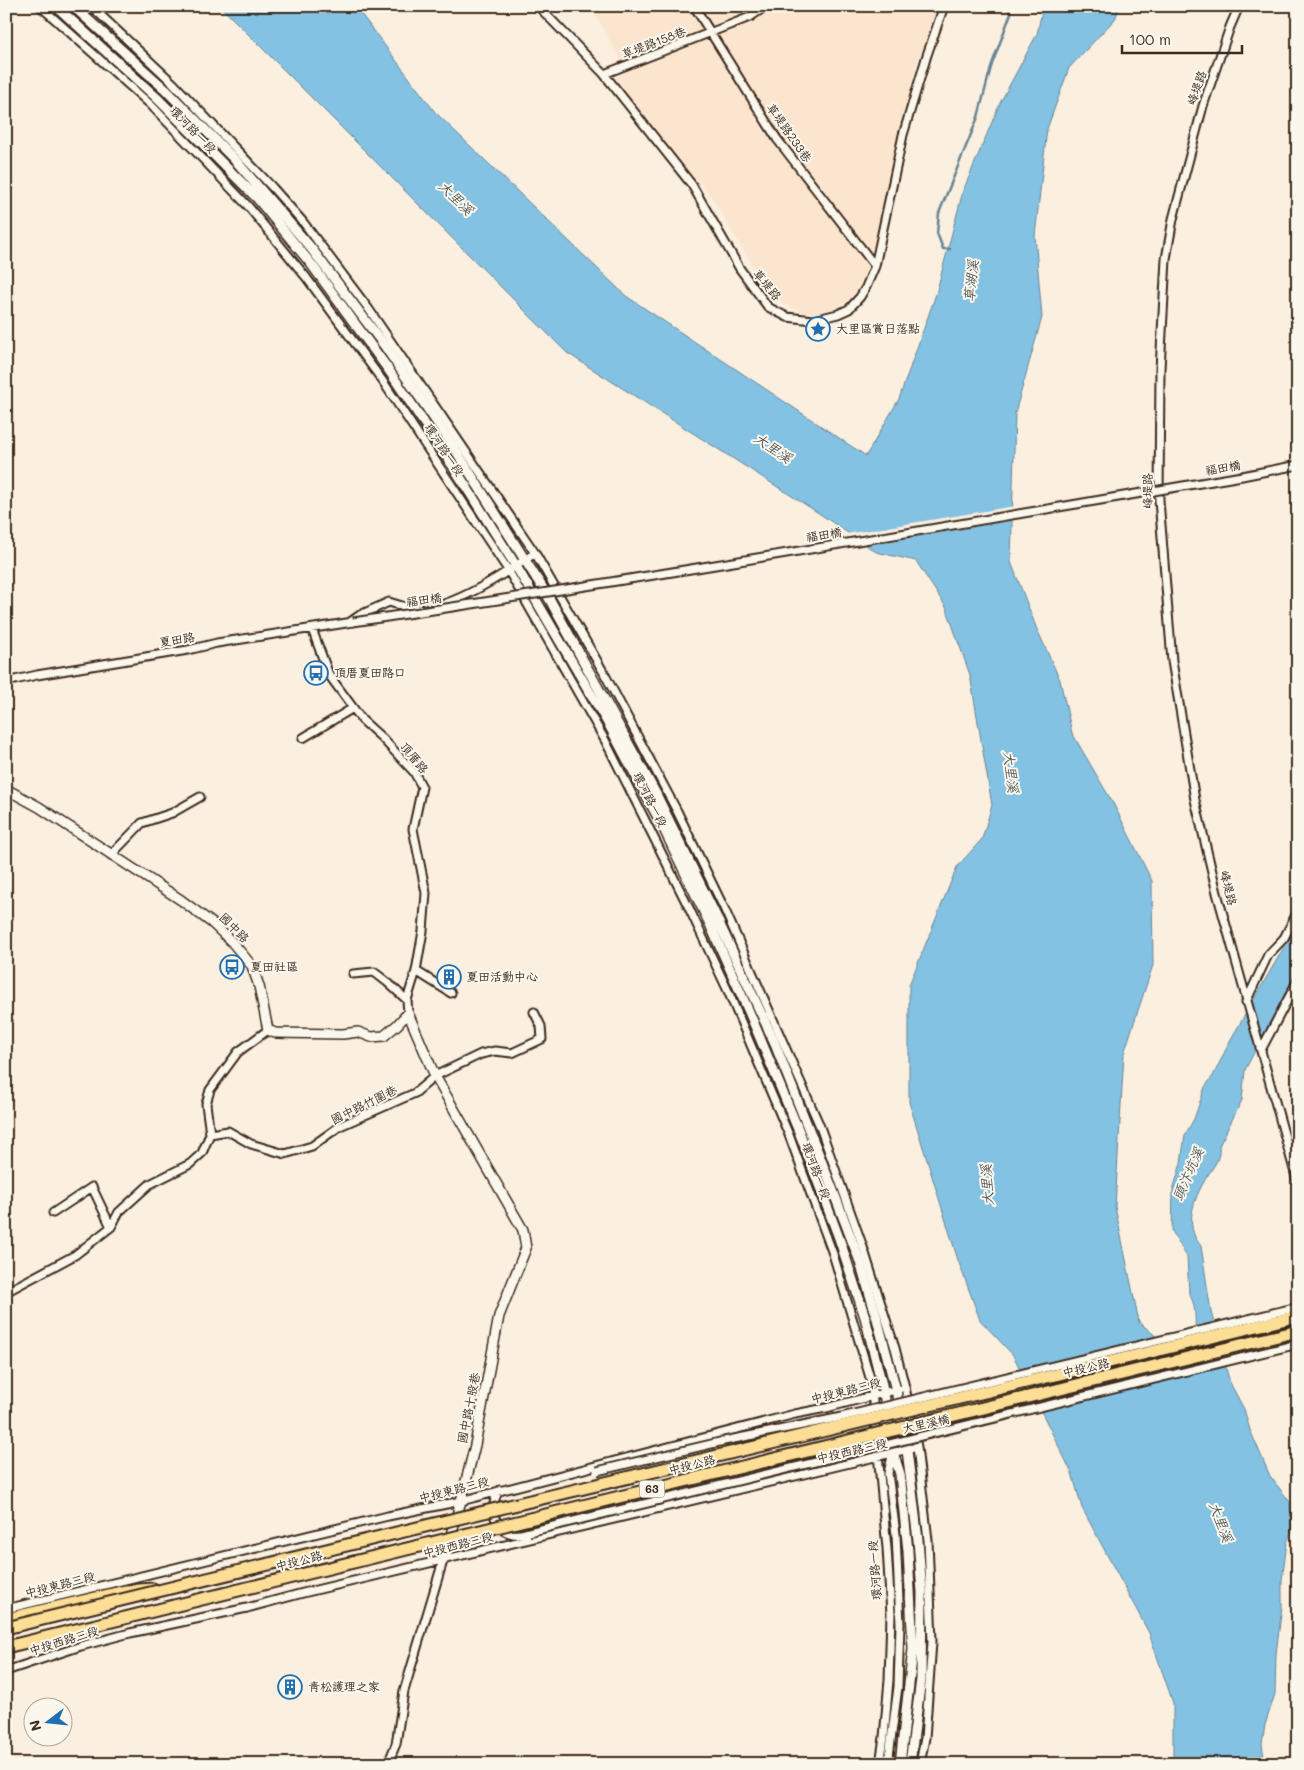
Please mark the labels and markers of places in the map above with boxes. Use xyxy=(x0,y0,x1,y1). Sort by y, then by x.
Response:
place icon: 大里區賞日落點 xyxy=(805,316,831,342)
place label: 大里區賞日落點 xyxy=(836,320,920,336)
bus stop icon: 頂厝夏田路口 xyxy=(303,660,329,686)
place label: 頂厝夏田路口 xyxy=(334,664,406,680)
bus stop icon: 夏田社區 xyxy=(219,954,245,980)
place label: 夏田社區 xyxy=(250,958,298,974)
building icon: 夏田活動中心 xyxy=(436,964,462,990)
place label: 夏田活動中心 xyxy=(466,968,538,984)
building icon: 青松護理之家 xyxy=(277,1674,303,1700)
place label: 青松護理之家 xyxy=(308,1678,380,1694)

